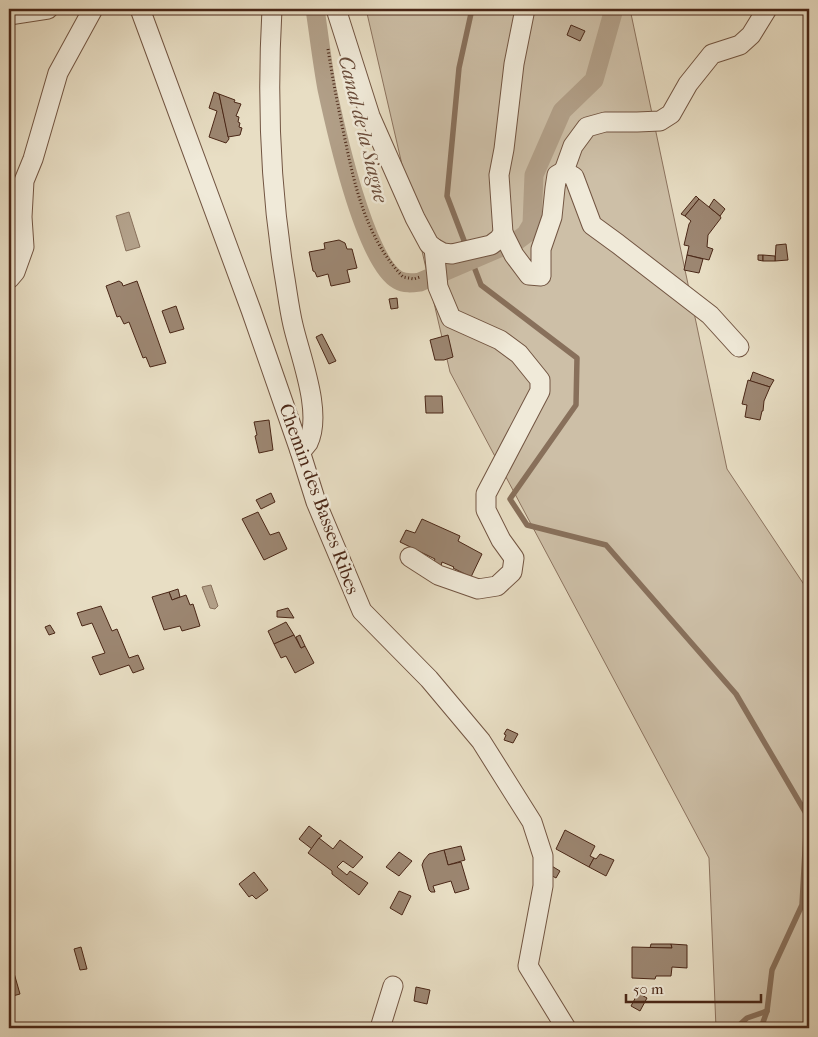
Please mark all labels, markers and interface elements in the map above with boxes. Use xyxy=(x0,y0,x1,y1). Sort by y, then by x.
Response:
water label: Canal de la Siagne xyxy=(334,53,393,206)
street label: Chemin des Basses Ribes xyxy=(274,401,364,597)
scale bar xyxy=(626,972,760,1004)
text: 50 m xyxy=(633,980,664,998)

